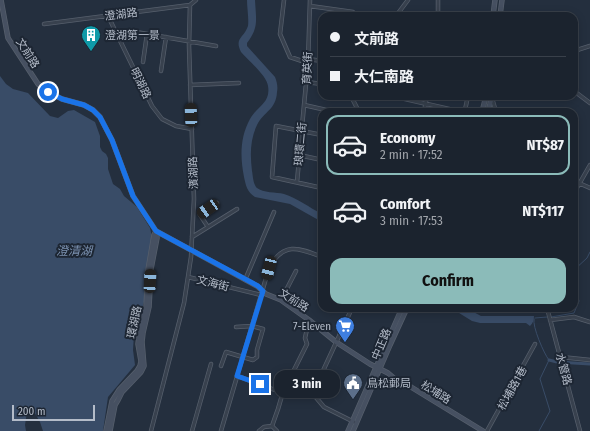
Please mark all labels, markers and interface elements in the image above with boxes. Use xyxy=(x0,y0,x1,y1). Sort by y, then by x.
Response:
street label: 澄湖路 xyxy=(104,6,138,23)
building icon: 澄湖第一景 xyxy=(80,24,102,52)
place label: 澄湖第一景 xyxy=(105,29,160,42)
text: 文前路 xyxy=(354,30,399,48)
street label: 文前路 xyxy=(13,36,42,71)
street label: 育英街 xyxy=(300,51,315,85)
street label: 明湖路 xyxy=(127,66,154,101)
text: 大仁南路 xyxy=(354,68,414,86)
route start xyxy=(39,83,57,101)
car xyxy=(185,103,197,127)
street label: 琅環二街 xyxy=(292,122,309,167)
icon: car xyxy=(332,127,368,163)
text: Economy xyxy=(380,129,435,147)
text: NT$87 xyxy=(526,136,564,154)
text: 2 min · 17:52 xyxy=(380,147,443,162)
street label: 濱湖路 xyxy=(186,156,201,190)
icon: car xyxy=(332,193,368,229)
text: Comfort xyxy=(380,195,431,213)
car xyxy=(195,197,221,221)
text: NT$117 xyxy=(522,202,564,220)
text: 3 min · 17:53 xyxy=(380,213,443,228)
water label: 澄清湖 xyxy=(56,244,94,258)
car xyxy=(260,255,278,281)
button: Confirm xyxy=(330,258,566,304)
car xyxy=(143,269,157,293)
street label: 文海街 xyxy=(195,273,230,294)
street label: 文前路 xyxy=(276,286,311,315)
street label: 環湖路 xyxy=(125,305,144,340)
supermarket icon: 7-Eleven xyxy=(334,315,356,343)
place label: 7-Eleven xyxy=(293,320,331,333)
street label: 中正路 xyxy=(369,326,394,362)
street label: 水管路 xyxy=(553,352,574,387)
street label: 松埔路1巷 xyxy=(495,364,530,413)
callout: 3 min xyxy=(274,370,340,398)
public building icon: 鳥松郵局 xyxy=(342,372,364,400)
route end xyxy=(251,375,269,393)
text: 3 min xyxy=(293,376,321,391)
place label: 鳥松郵局 xyxy=(367,377,411,390)
street label: 松埔路 xyxy=(418,378,453,407)
scale bar xyxy=(12,403,95,422)
text: 200 m xyxy=(18,405,45,418)

